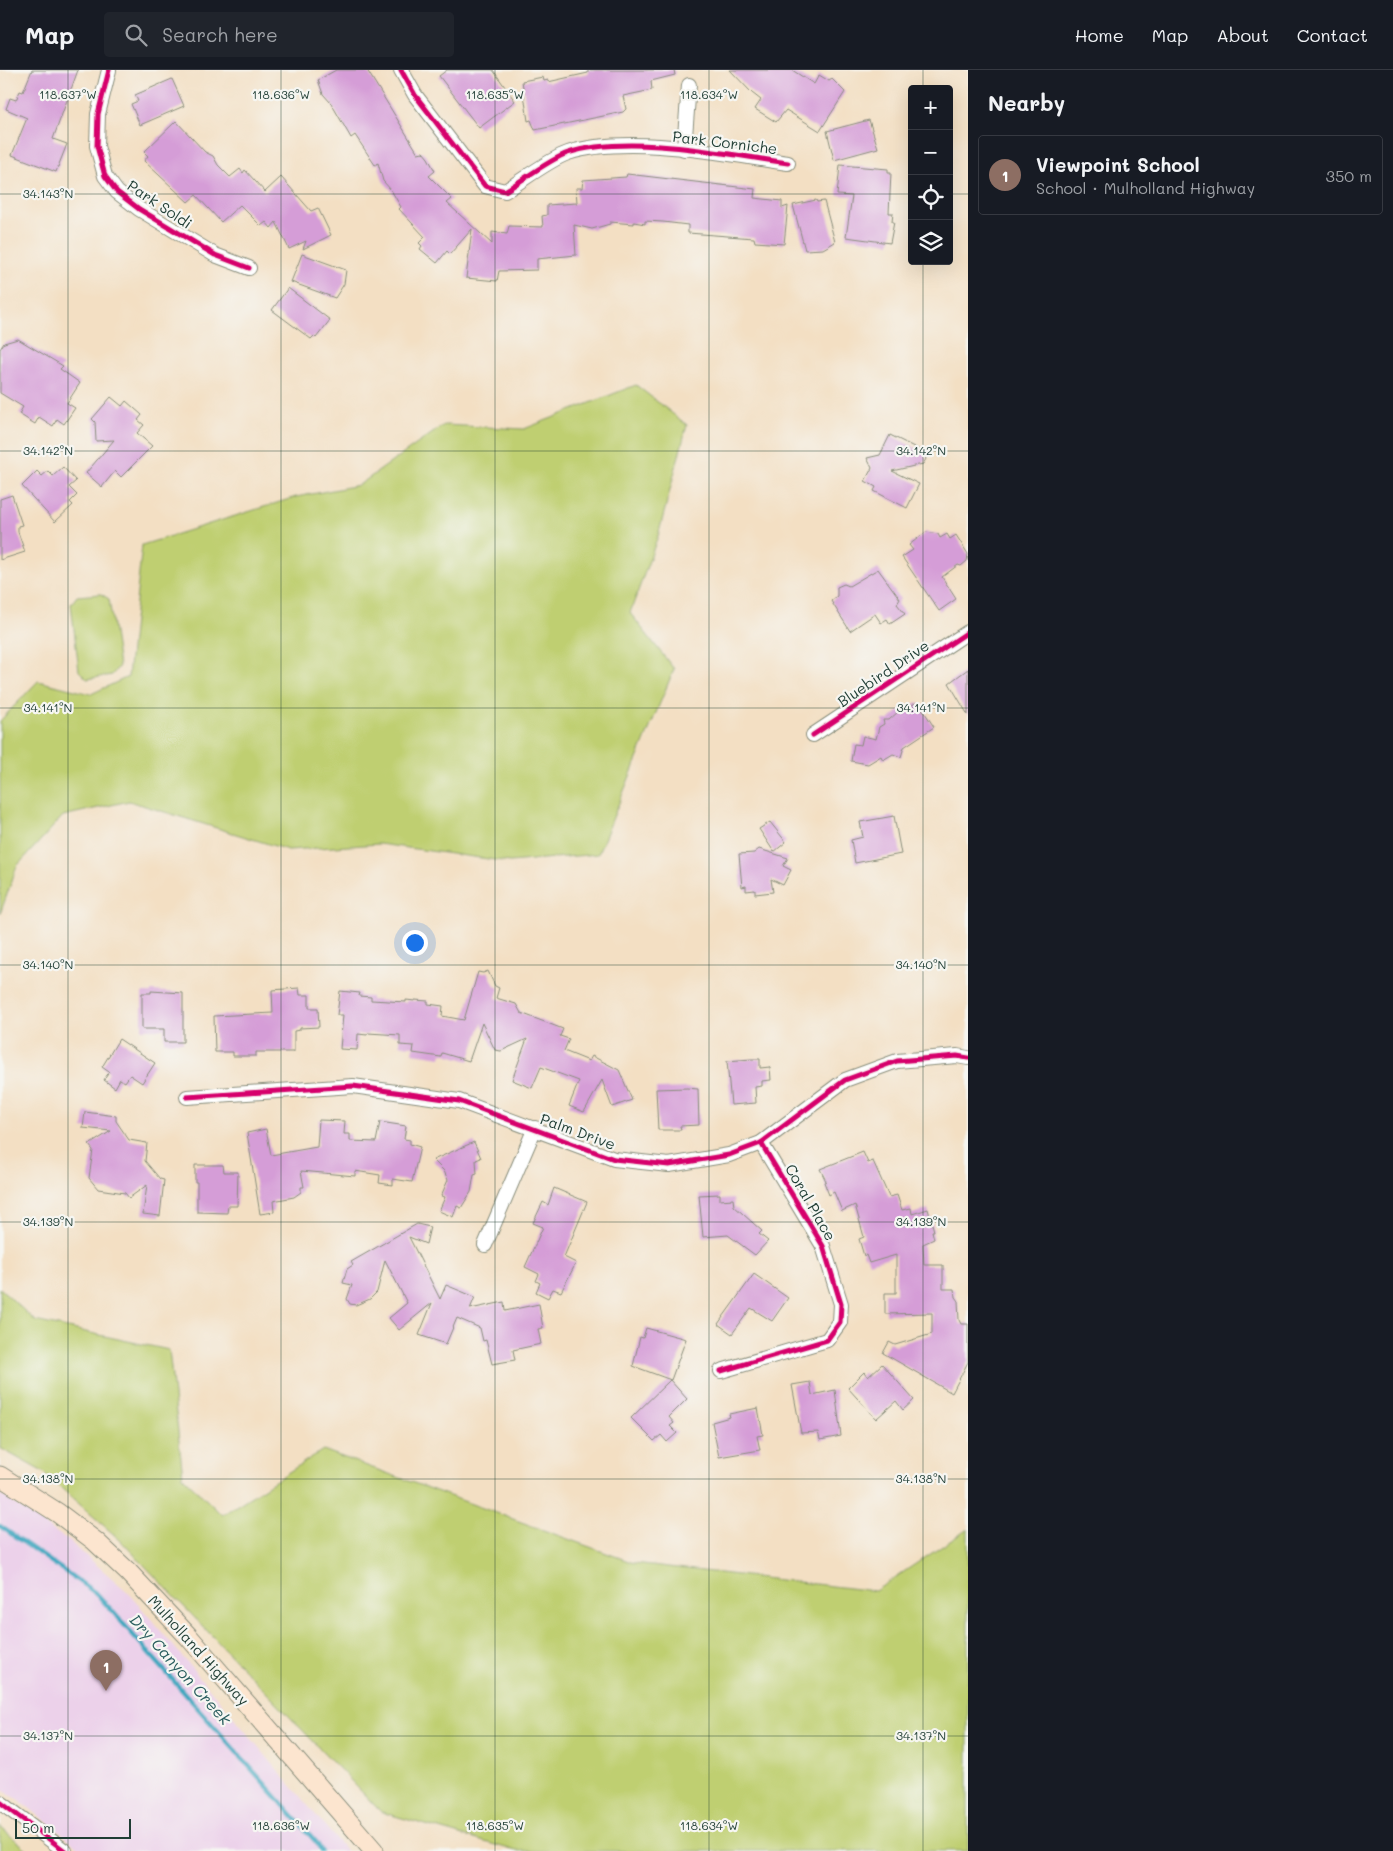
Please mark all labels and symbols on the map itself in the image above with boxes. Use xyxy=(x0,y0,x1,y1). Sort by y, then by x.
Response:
text: 118.637°W xyxy=(39,86,97,102)
text: 118.636°W xyxy=(252,86,310,102)
text: 118.635°W xyxy=(466,86,524,102)
text: 118.634°W xyxy=(680,86,738,102)
street label: Park Corniche xyxy=(671,126,779,158)
street label: Park Soldi xyxy=(124,175,196,233)
text: 34.143°N xyxy=(23,185,73,201)
text: 34.142°N xyxy=(23,442,73,458)
text: 34.142°N xyxy=(896,442,946,458)
street label: Bluebird Drive xyxy=(833,635,933,711)
text: 34.141°N xyxy=(24,699,72,715)
text: 34.141°N xyxy=(897,699,945,715)
your location xyxy=(402,930,428,956)
text: 34.140°N xyxy=(23,956,73,972)
text: 34.140°N xyxy=(896,956,946,972)
street label: Palm Drive xyxy=(538,1108,618,1154)
street label: Coral Place xyxy=(781,1160,841,1244)
text: 34.139°N xyxy=(23,1213,73,1229)
text: 34.139°N xyxy=(896,1213,946,1229)
text: 34.138°N xyxy=(23,1470,73,1486)
text: 34.138°N xyxy=(896,1470,946,1486)
street label: Mulholland Highway xyxy=(144,1591,254,1710)
water label: Dry Canyon Creek xyxy=(126,1609,237,1729)
pin: 1 xyxy=(90,1650,122,1691)
text: 34.137°N xyxy=(23,1727,73,1743)
text: 34.137°N xyxy=(896,1727,946,1743)
scale bar xyxy=(15,1816,131,1839)
text: 118.636°W xyxy=(252,1817,310,1833)
text: 118.635°W xyxy=(466,1817,524,1833)
text: 118.634°W xyxy=(680,1817,738,1833)

